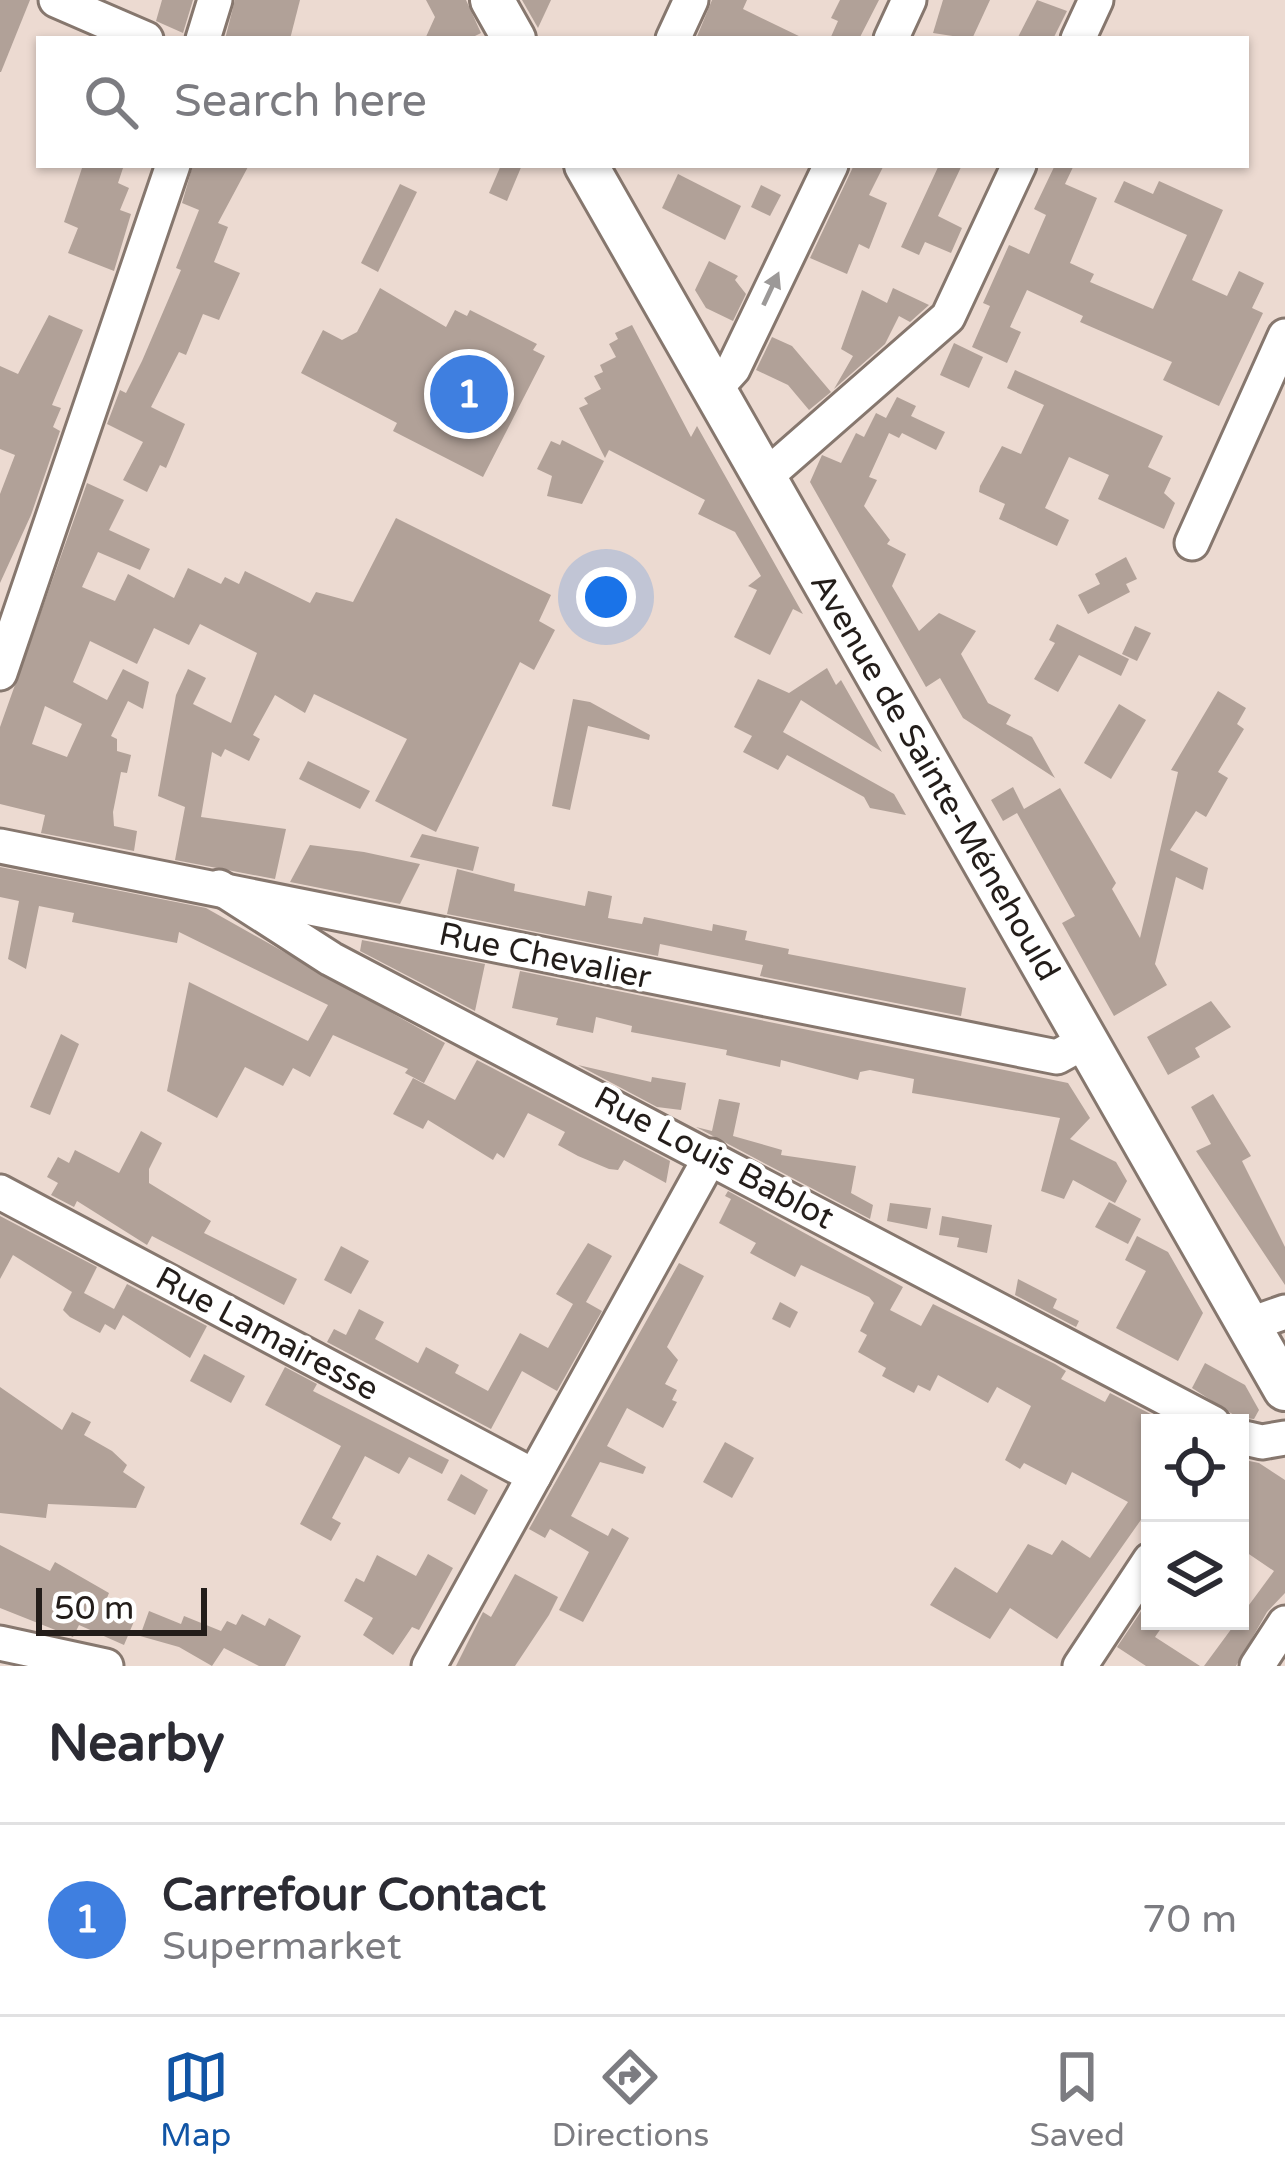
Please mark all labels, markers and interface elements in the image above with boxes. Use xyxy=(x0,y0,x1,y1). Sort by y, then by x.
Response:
search box xyxy=(36,36,1249,168)
icon: search xyxy=(78,69,144,135)
text: Search here xyxy=(174,75,427,129)
one-way arrow xyxy=(761,272,781,306)
pin: 1 xyxy=(430,349,508,439)
street label: Avenue de Sainte-Ménehould xyxy=(802,566,1068,988)
your location xyxy=(576,567,636,627)
street label: Rue Chevalier xyxy=(435,914,655,998)
street label: Rue Louis Bablot xyxy=(588,1078,840,1238)
street label: Rue Lamairesse xyxy=(149,1259,385,1409)
map controls xyxy=(1141,1414,1249,1630)
button: locate xyxy=(1141,1414,1249,1522)
button: layers xyxy=(1141,1522,1249,1630)
scale bar xyxy=(36,1582,207,1635)
text: 50 m xyxy=(54,1589,134,1628)
text: Nearby xyxy=(48,1713,225,1775)
text: Carrefour Contact xyxy=(162,1869,546,1923)
text: 1 xyxy=(75,1896,99,1943)
text: 70 m xyxy=(1142,1896,1237,1943)
text: Supermarket xyxy=(162,1923,402,1970)
tab: Map xyxy=(160,2044,231,2155)
tab: Directions xyxy=(551,2044,709,2155)
tab: Saved xyxy=(1030,2044,1125,2155)

